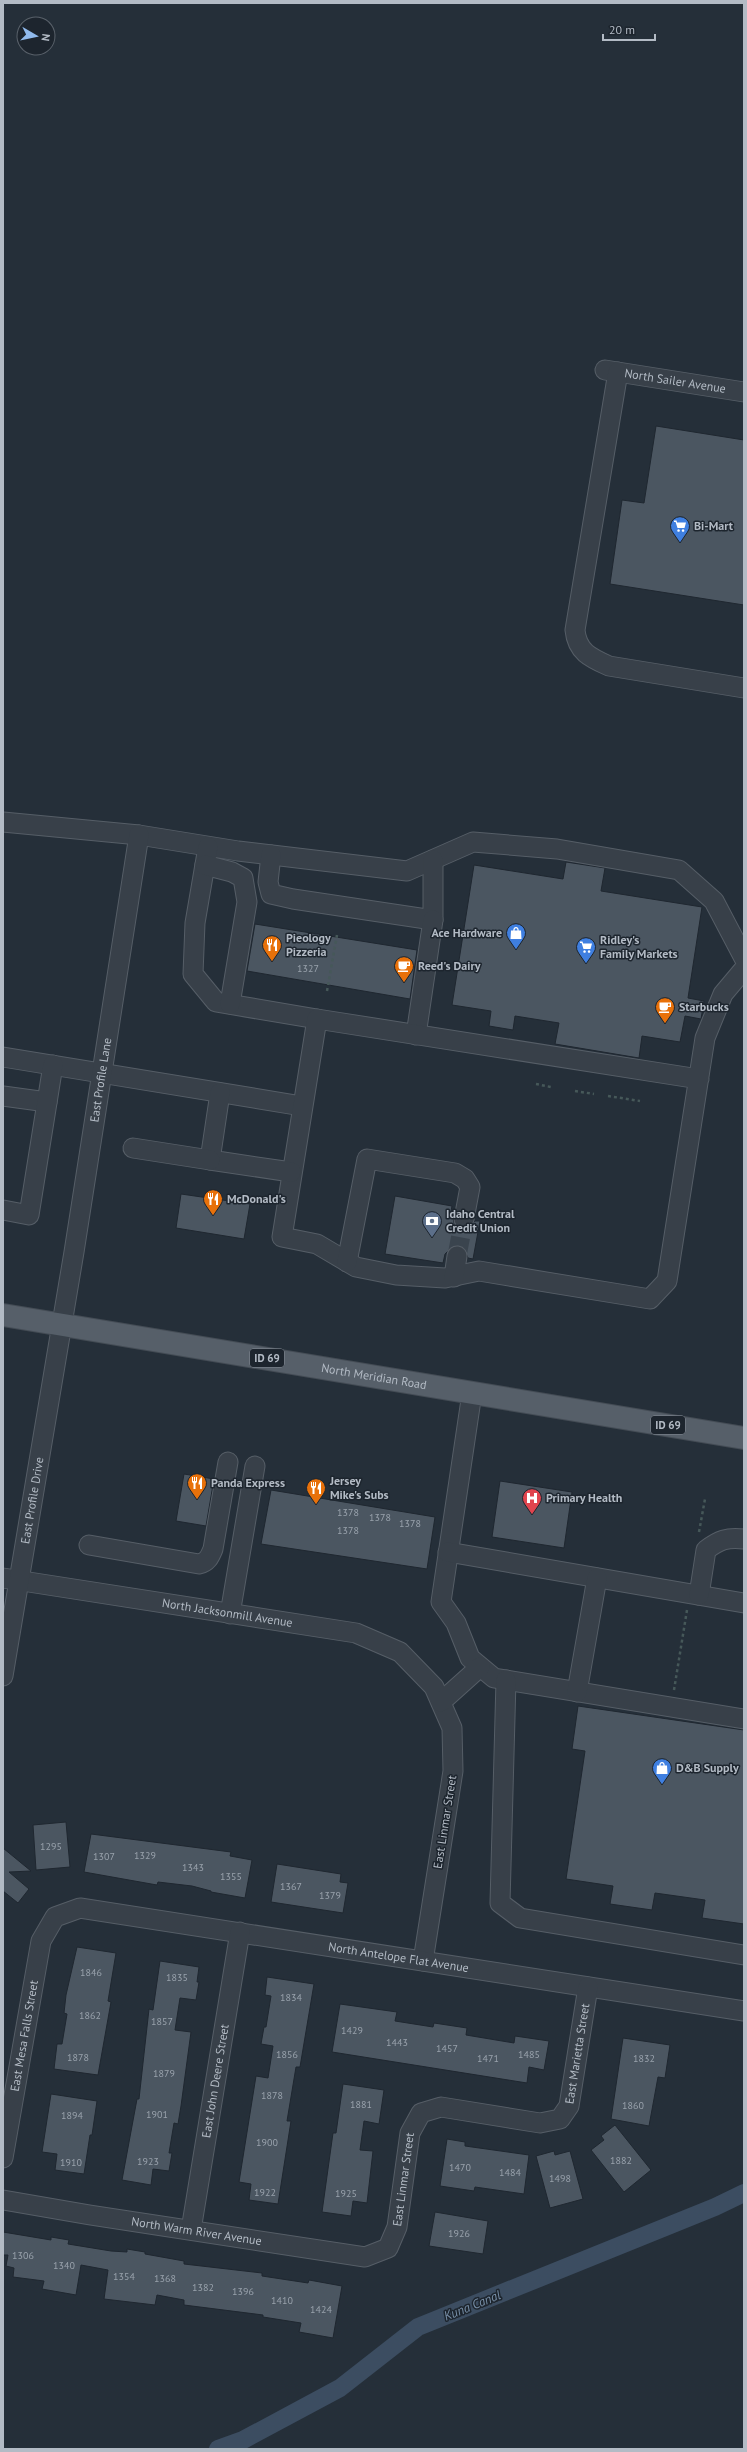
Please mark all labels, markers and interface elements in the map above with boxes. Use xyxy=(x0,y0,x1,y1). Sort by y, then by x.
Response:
north arrow xyxy=(16,16,56,56)
scale bar xyxy=(603,16,655,42)
text: 20 m xyxy=(609,22,635,37)
text: N xyxy=(38,33,53,42)
street label: North Sailer Avenue xyxy=(623,365,727,396)
supermarket icon: Bi-Mart xyxy=(669,515,691,543)
place label: Bi-Mart xyxy=(694,518,734,533)
shop icon: Ace Hardware xyxy=(505,922,527,950)
place label: Ace Hardware xyxy=(431,925,502,940)
place label: Pieology Pizzeria xyxy=(286,930,331,959)
place label: Ridley's Family Markets xyxy=(600,932,678,961)
restaurant icon: Pieology Pizzeria xyxy=(261,934,283,962)
supermarket icon: Ridley's Family Markets xyxy=(575,936,597,964)
cafe icon: Reed's Dairy xyxy=(393,955,415,983)
place label: Reed's Dairy xyxy=(418,958,481,973)
house number: 1327 xyxy=(297,962,319,975)
cafe icon: Starbucks xyxy=(654,996,676,1024)
place label: Starbucks xyxy=(679,999,729,1014)
street label: East Profile Lane xyxy=(86,1037,114,1123)
restaurant icon: McDonald's xyxy=(202,1188,224,1216)
place label: McDonald's xyxy=(227,1191,286,1206)
place label: Idaho Central Credit Union xyxy=(446,1206,515,1235)
bank icon: Idaho Central Credit Union xyxy=(421,1210,443,1238)
road number: ID 69 xyxy=(250,1349,284,1367)
street label: North Meridian Road xyxy=(320,1360,428,1392)
road number: ID 69 xyxy=(651,1416,685,1434)
street label: East Profile Drive xyxy=(17,1456,47,1545)
restaurant icon: Panda Express xyxy=(186,1472,208,1500)
place label: Jersey Mike's Subs xyxy=(329,1473,389,1502)
place label: Panda Express xyxy=(211,1475,285,1490)
restaurant icon: Jersey Mike's Subs xyxy=(305,1477,327,1505)
hospital icon: Primary Health xyxy=(521,1487,543,1515)
place label: Primary Health xyxy=(546,1490,622,1505)
house number: 1378 xyxy=(337,1506,359,1519)
house number: 1378 xyxy=(369,1511,391,1524)
house number: 1378 xyxy=(399,1517,421,1530)
house number: 1378 xyxy=(337,1524,359,1537)
street label: North Jacksonmill Avenue xyxy=(161,1595,294,1630)
shop icon: D&B Supply xyxy=(651,1757,673,1785)
place label: D&B Supply xyxy=(676,1760,739,1775)
street label: East Linmar Street xyxy=(430,1774,459,1870)
house number: 1295 xyxy=(40,1840,62,1853)
house number: 1329 xyxy=(134,1849,156,1862)
house number: 1307 xyxy=(93,1850,115,1863)
house number: 1343 xyxy=(182,1861,204,1874)
house number: 1355 xyxy=(220,1870,242,1883)
house number: 1367 xyxy=(280,1880,302,1893)
house number: 1379 xyxy=(319,1889,341,1902)
street label: North Antelope Flat Avenue xyxy=(327,1939,470,1975)
house number: 1846 xyxy=(80,1966,102,1979)
house number: 1835 xyxy=(166,1971,188,1984)
street label: East Mesa Falls Street xyxy=(7,1979,41,2093)
house number: 1834 xyxy=(280,1991,302,2004)
street label: East Marietta Street xyxy=(561,2002,592,2105)
house number: 1862 xyxy=(79,2009,101,2022)
house number: 1857 xyxy=(151,2015,173,2028)
street label: East John Deere Street xyxy=(198,2023,232,2139)
house number: 1429 xyxy=(341,2024,363,2037)
house number: 1443 xyxy=(386,2036,408,2049)
house number: 1457 xyxy=(436,2042,458,2055)
house number: 1856 xyxy=(276,2048,298,2061)
house number: 1485 xyxy=(518,2048,540,2061)
house number: 1878 xyxy=(67,2051,89,2064)
house number: 1471 xyxy=(477,2052,499,2065)
house number: 1832 xyxy=(633,2052,655,2065)
house number: 1879 xyxy=(153,2067,175,2080)
house number: 1878 xyxy=(261,2089,283,2102)
house number: 1881 xyxy=(350,2098,372,2111)
house number: 1860 xyxy=(622,2099,644,2112)
house number: 1901 xyxy=(146,2108,168,2121)
house number: 1894 xyxy=(61,2109,83,2122)
street label: East Linmar Street xyxy=(389,2132,417,2227)
house number: 1900 xyxy=(256,2136,278,2149)
house number: 1882 xyxy=(610,2154,632,2167)
house number: 1923 xyxy=(137,2155,159,2168)
house number: 1910 xyxy=(60,2156,82,2169)
house number: 1470 xyxy=(449,2161,471,2174)
house number: 1484 xyxy=(499,2166,521,2179)
house number: 1498 xyxy=(549,2172,571,2185)
house number: 1922 xyxy=(254,2186,276,2199)
house number: 1925 xyxy=(335,2187,357,2200)
street label: North Warm River Avenue xyxy=(130,2213,263,2248)
house number: 1926 xyxy=(448,2227,470,2240)
house number: 1306 xyxy=(12,2249,34,2262)
house number: 1340 xyxy=(53,2259,75,2272)
house number: 1354 xyxy=(113,2270,135,2283)
house number: 1368 xyxy=(154,2272,176,2285)
house number: 1382 xyxy=(192,2281,214,2294)
house number: 1396 xyxy=(232,2285,254,2298)
water label: Kuna Canal xyxy=(441,2286,504,2325)
house number: 1410 xyxy=(271,2294,293,2307)
house number: 1424 xyxy=(310,2303,332,2316)

